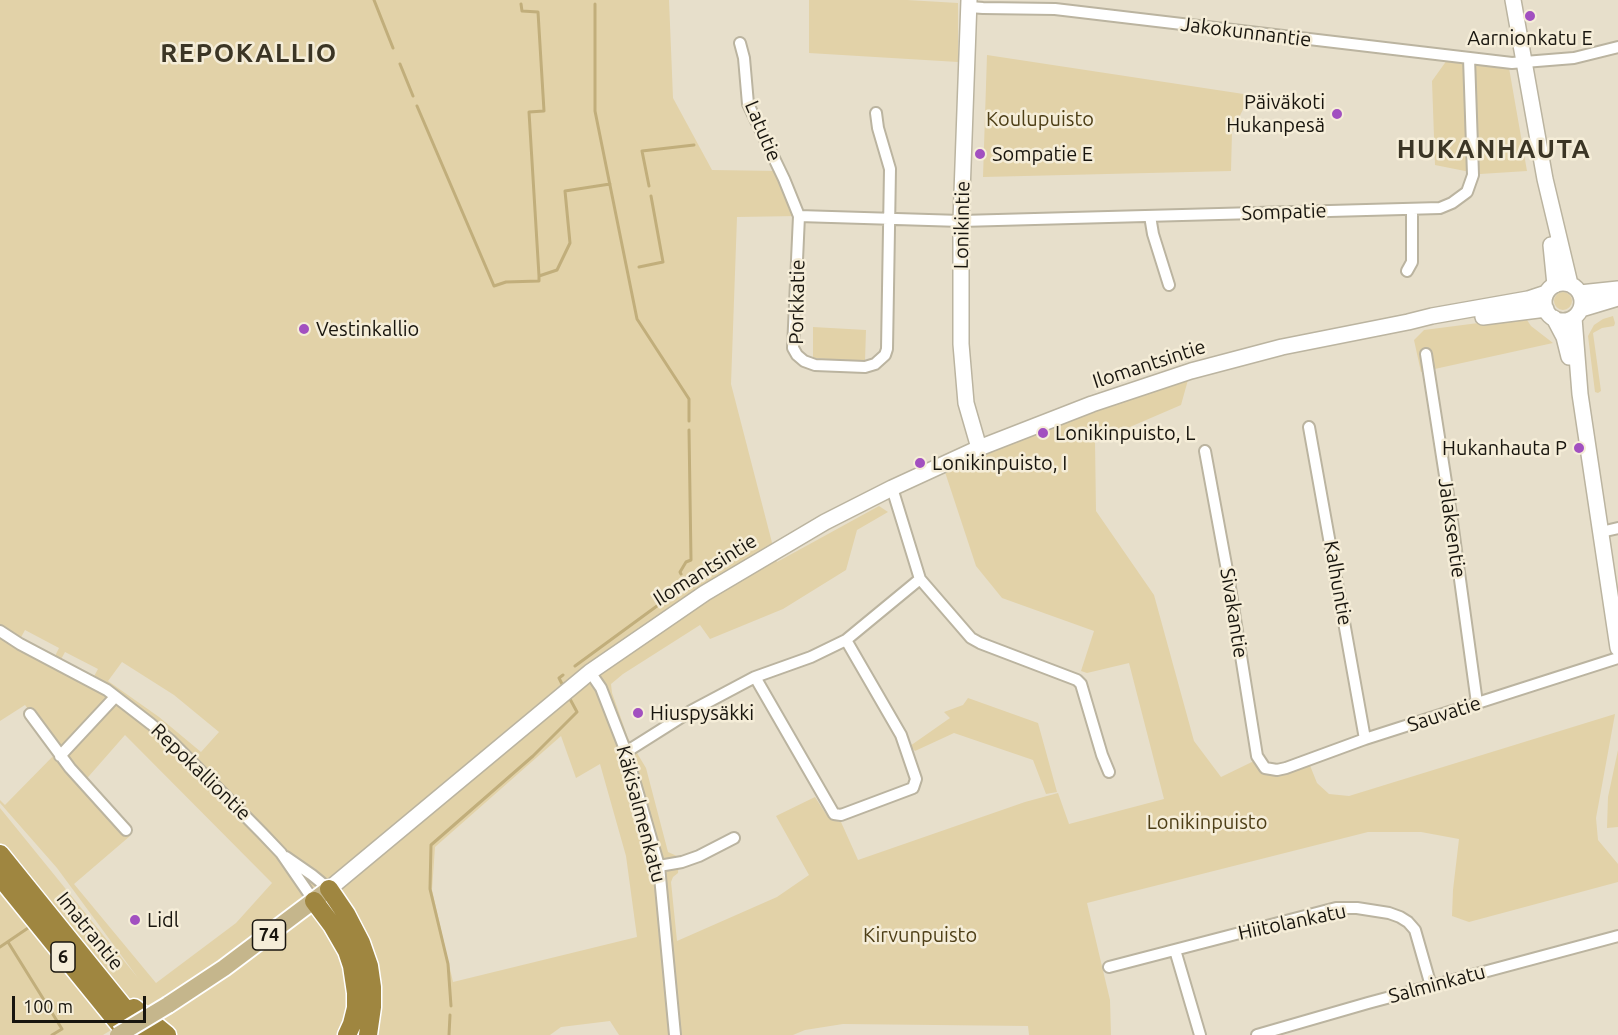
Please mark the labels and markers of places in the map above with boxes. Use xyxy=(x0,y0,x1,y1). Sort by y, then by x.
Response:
marker: Aarnionkatu E xyxy=(1523,9,1537,23)
place label: Aarnionkatu E xyxy=(1467,26,1593,50)
place label: Päiväkoti Hukanpesä xyxy=(1226,90,1325,137)
marker: Päiväkoti Hukanpesä xyxy=(1330,107,1344,121)
place label: Sompatie E xyxy=(992,142,1093,166)
marker: Sompatie E xyxy=(973,147,987,161)
place label: Vestinkallio xyxy=(316,317,419,341)
marker: Vestinkallio xyxy=(297,322,311,336)
place label: Lonikinpuisto, L xyxy=(1055,421,1195,445)
marker: Lonikinpuisto, L xyxy=(1036,426,1050,440)
place label: Hukanhauta P xyxy=(1442,436,1567,460)
marker: Hukanhauta P xyxy=(1572,441,1586,455)
place label: Lonikinpuisto, I xyxy=(932,451,1067,475)
marker: Lonikinpuisto, I xyxy=(913,456,927,470)
place label: Hiuspysäkki xyxy=(650,701,754,725)
marker: Hiuspysäkki xyxy=(631,706,645,720)
place label: Lidl xyxy=(147,908,179,932)
marker: Lidl xyxy=(128,913,142,927)

